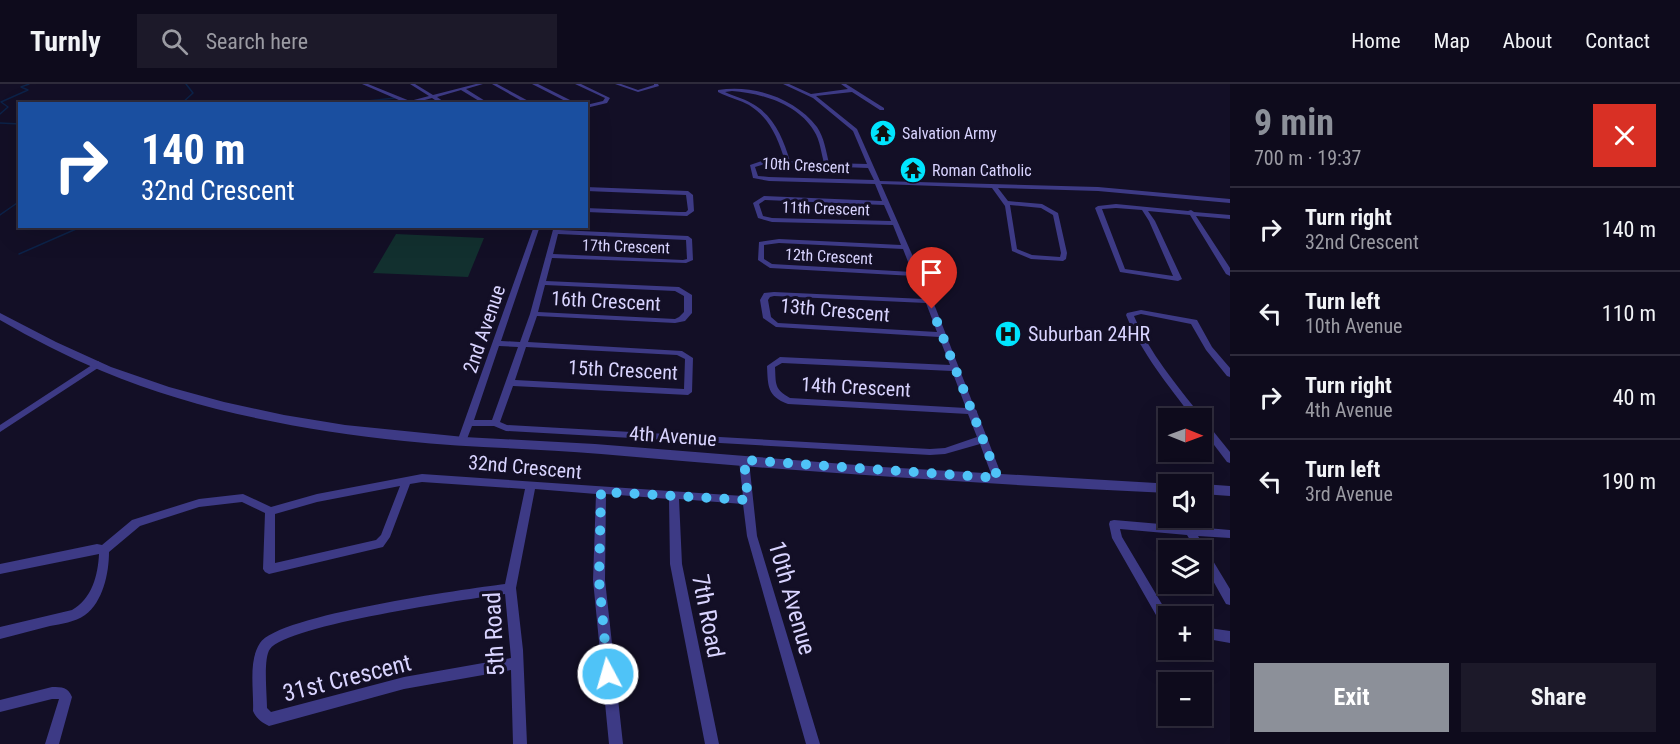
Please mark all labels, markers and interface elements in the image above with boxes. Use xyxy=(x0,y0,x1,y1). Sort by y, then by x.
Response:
search box xyxy=(137,14,557,68)
text: Turnly xyxy=(30,25,101,58)
icon: search xyxy=(158,25,191,58)
text: Search here xyxy=(206,29,308,54)
text: Home xyxy=(1351,29,1401,53)
text: Map xyxy=(1434,29,1470,53)
text: About xyxy=(1503,29,1552,53)
text: Contact xyxy=(1585,29,1650,53)
text: 9 min xyxy=(1254,102,1334,144)
button: close xyxy=(1593,104,1656,167)
temple icon: Salvation Army xyxy=(868,118,898,148)
place label: Salvation Army xyxy=(902,124,997,143)
text: 140 m xyxy=(141,125,246,174)
icon: right xyxy=(42,126,120,204)
text: 700 m · 19:37 xyxy=(1254,146,1361,170)
street label: 10th Crescent xyxy=(762,154,851,177)
temple icon: Roman Catholic xyxy=(898,155,928,185)
place label: Roman Catholic xyxy=(932,161,1032,180)
text: 32nd Crescent xyxy=(141,175,295,207)
street label: 11th Crescent xyxy=(782,197,870,220)
text: Turn right xyxy=(1305,205,1392,230)
icon: right xyxy=(1254,213,1287,246)
text: 140 m xyxy=(1602,217,1656,242)
text: 32nd Crescent xyxy=(1305,230,1419,254)
street label: 17th Crescent xyxy=(582,235,670,258)
street label: 12th Crescent xyxy=(785,245,874,268)
pin xyxy=(906,247,957,309)
icon: arrive xyxy=(915,256,948,289)
street label: 2nd Avenue xyxy=(458,282,510,376)
street label: 16th Crescent xyxy=(551,286,662,316)
text: Turn left xyxy=(1305,289,1380,314)
street label: 13th Crescent xyxy=(779,293,891,327)
icon: left xyxy=(1254,297,1287,330)
text: 110 m xyxy=(1602,301,1656,326)
text: 10th Avenue xyxy=(1305,314,1403,338)
hospital icon: Suburban 24HR xyxy=(993,319,1023,349)
place label: Suburban 24HR xyxy=(1028,322,1151,346)
street label: 15th Crescent xyxy=(568,355,679,385)
street label: 14th Crescent xyxy=(801,372,912,402)
text: Turn right xyxy=(1305,373,1392,398)
icon: right xyxy=(1254,381,1287,414)
text: 40 m xyxy=(1613,385,1656,410)
text: 4th Avenue xyxy=(1305,398,1393,422)
north arrow xyxy=(1158,408,1212,462)
map controls xyxy=(1158,408,1212,726)
street label: 4th Avenue xyxy=(628,421,718,451)
street label: 32nd Crescent xyxy=(467,450,583,484)
text: Turn left xyxy=(1305,457,1380,482)
icon: left xyxy=(1254,465,1287,498)
text: 190 m xyxy=(1602,469,1656,494)
button: sound xyxy=(1158,474,1212,528)
text: 3rd Avenue xyxy=(1305,482,1393,506)
street label: 10th Avenue xyxy=(762,538,822,658)
button: layers xyxy=(1158,540,1212,594)
street label: 7th Road xyxy=(686,572,730,660)
street label: 5th Road xyxy=(478,591,510,677)
button: + xyxy=(1158,606,1212,660)
position arrow xyxy=(576,642,640,706)
street label: 31st Crescent xyxy=(280,649,414,707)
button: Exit xyxy=(1254,663,1449,732)
button: Share xyxy=(1461,663,1656,732)
button: − xyxy=(1158,672,1212,726)

